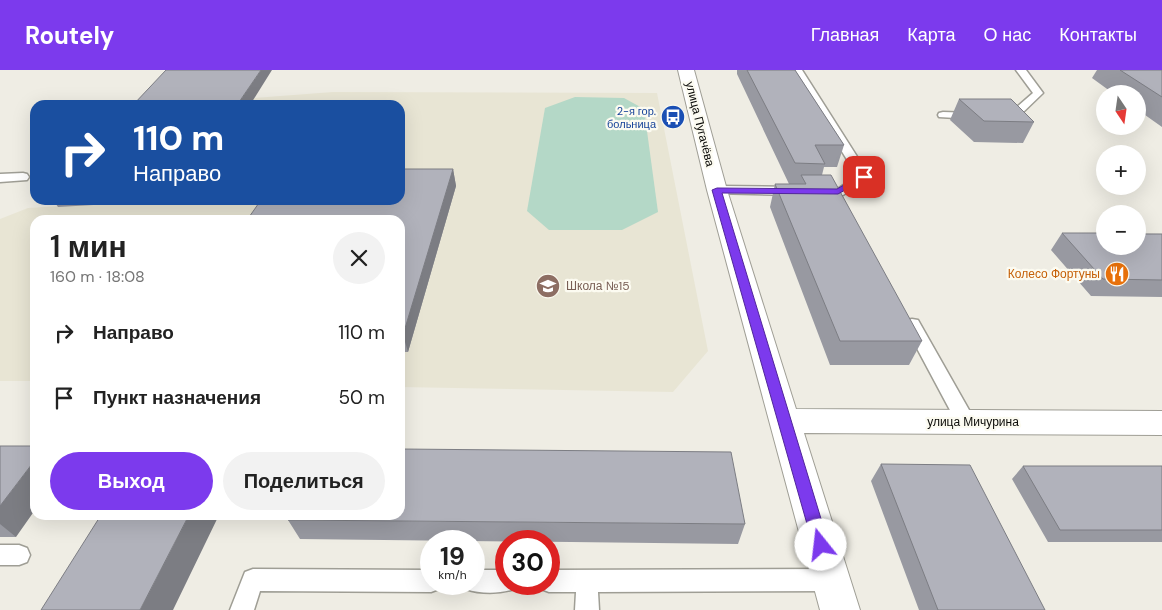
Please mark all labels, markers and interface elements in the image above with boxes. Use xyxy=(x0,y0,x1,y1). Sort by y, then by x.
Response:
text: Routely xyxy=(25,20,114,51)
text: Главная xyxy=(811,23,879,47)
text: Карта xyxy=(907,23,956,47)
text: О нас xyxy=(984,23,1031,47)
text: Контакты xyxy=(1059,23,1137,47)
street label: улица Пугачёва xyxy=(682,80,718,169)
north arrow xyxy=(1096,85,1146,135)
map controls xyxy=(1096,85,1146,255)
place label: 2-я гор. больница xyxy=(607,104,657,131)
bus stop icon: 2-я гор. больница xyxy=(660,104,686,130)
text: 110 m xyxy=(133,115,224,161)
icon: right xyxy=(50,120,115,185)
button: + xyxy=(1096,145,1146,195)
pin xyxy=(843,156,885,198)
text: Направо xyxy=(133,159,221,188)
icon: arrive xyxy=(850,163,878,191)
button: − xyxy=(1096,205,1146,255)
text: 1 мин xyxy=(50,227,127,266)
button: close xyxy=(333,232,385,284)
restaurant icon: Колесо Фортуны xyxy=(1104,261,1130,287)
text: 160 m · 18:08 xyxy=(50,266,145,287)
place label: Колесо Фортуны xyxy=(1008,266,1100,282)
school or university icon: Школа №15 xyxy=(535,273,561,299)
place label: Школа №15 xyxy=(566,278,630,294)
icon: right xyxy=(50,319,78,347)
text: Направо xyxy=(93,320,174,345)
text: 110 m xyxy=(338,320,385,345)
icon: arrive xyxy=(50,384,78,412)
text: Пункт назначения xyxy=(93,385,261,410)
text: 50 m xyxy=(338,385,385,410)
street label: улица Мичурина xyxy=(927,414,1019,430)
button: Выход xyxy=(50,452,213,510)
button: Поделиться xyxy=(223,452,385,510)
position arrow xyxy=(794,518,846,570)
speed limit sign: 30 xyxy=(495,530,560,595)
text: 19 xyxy=(440,540,465,573)
text: km/h xyxy=(438,567,467,583)

